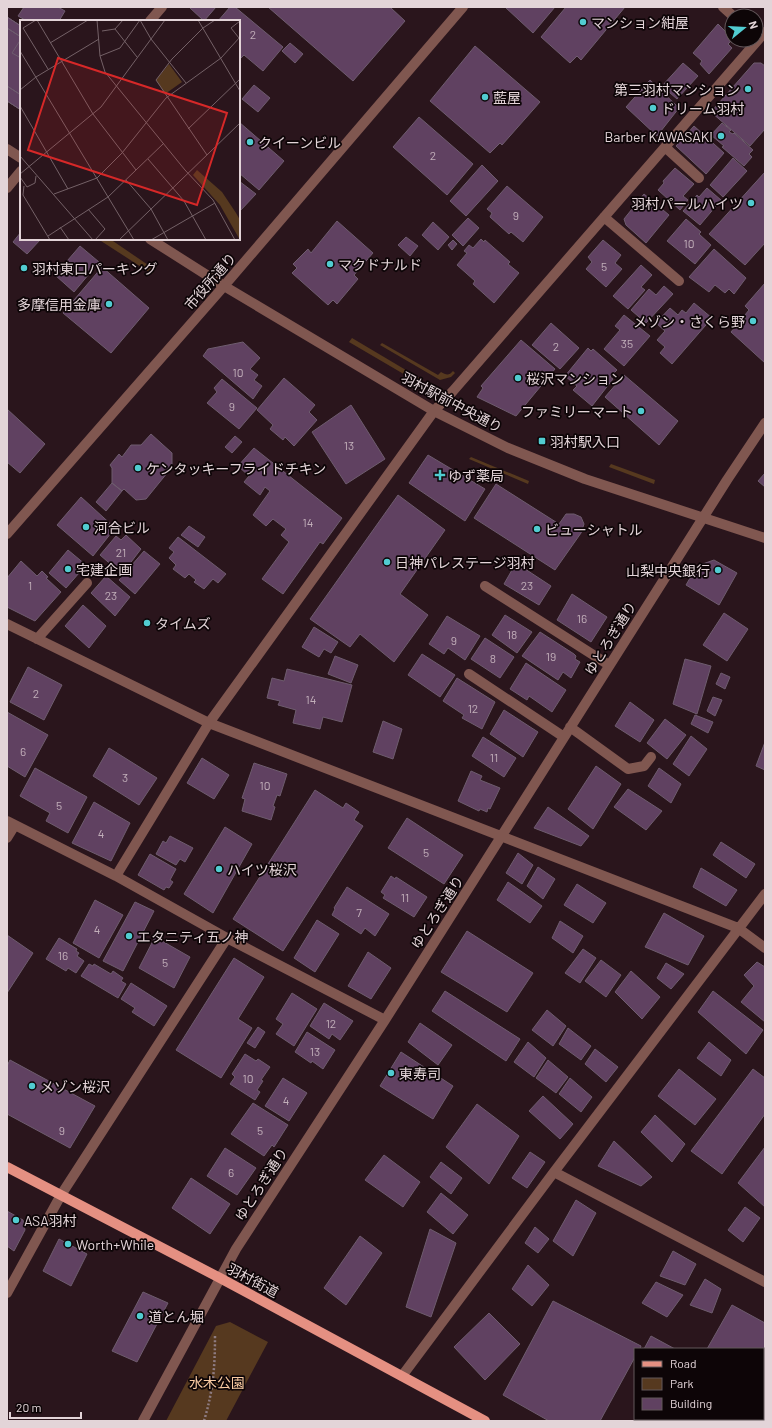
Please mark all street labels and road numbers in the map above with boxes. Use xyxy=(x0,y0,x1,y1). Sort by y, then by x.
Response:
street label: 市役所通り xyxy=(181,249,239,313)
street label: 羽村駅前中央通り xyxy=(399,368,505,436)
street label: ゆとろぎ通り xyxy=(581,598,639,678)
street label: ゆとろぎ通り xyxy=(407,872,467,952)
street label: ゆとろぎ通り xyxy=(231,1144,291,1224)
street label: 羽村街道 xyxy=(224,1259,282,1301)

